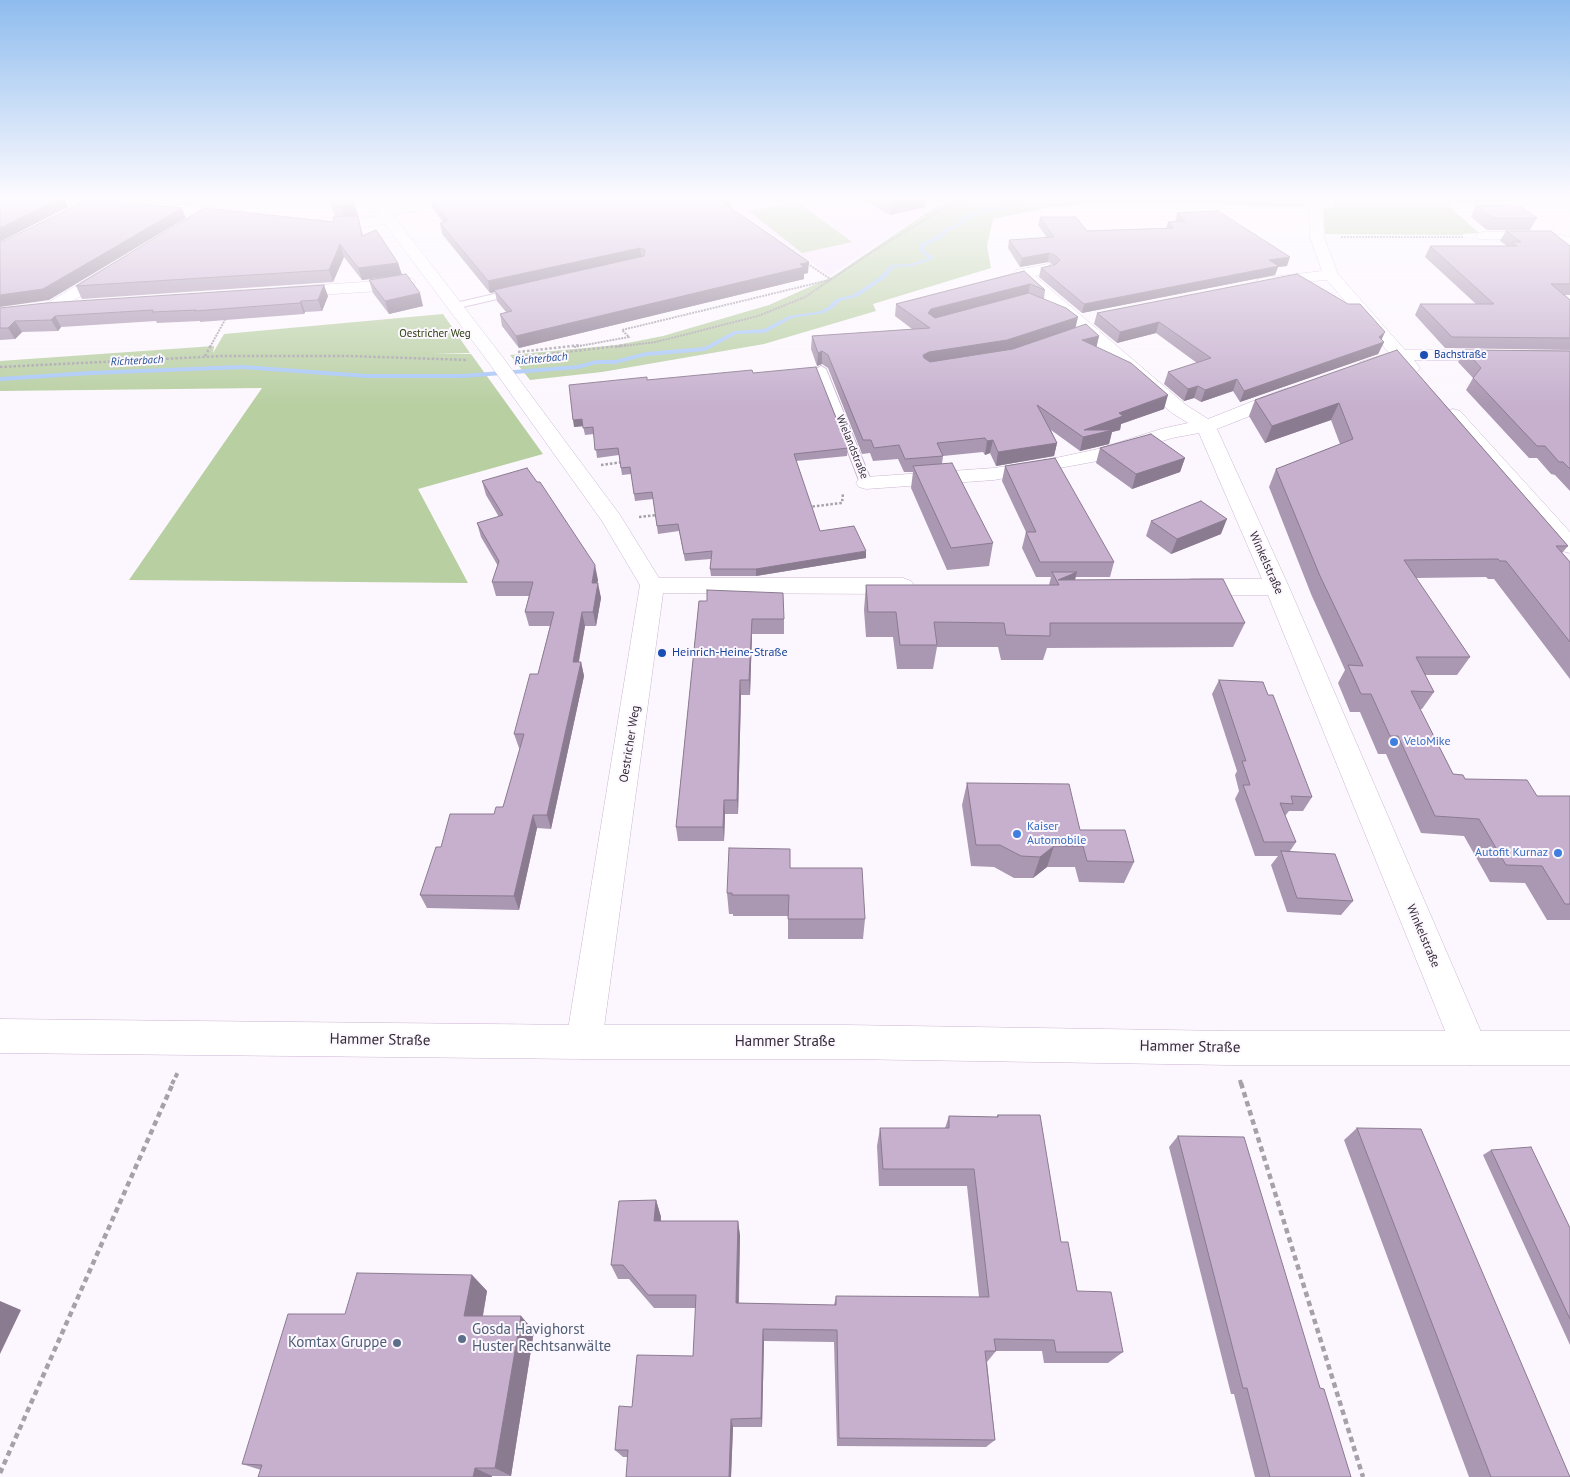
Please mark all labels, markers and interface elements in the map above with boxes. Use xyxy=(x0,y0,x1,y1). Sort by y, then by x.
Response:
park label: Oestricher Weg xyxy=(399,327,471,341)
place label: Bachstraße xyxy=(1434,348,1487,362)
marker: Bachstraße xyxy=(1418,349,1430,361)
water label: Richterbach xyxy=(514,350,568,368)
water label: Richterbach xyxy=(110,353,164,369)
street label: Wielandstraße xyxy=(833,413,871,481)
street label: Winkelstraße xyxy=(1246,529,1286,597)
place label: Heinrich-Heine-Straße xyxy=(672,646,788,660)
marker: Heinrich-Heine-Straße xyxy=(656,647,668,659)
street label: Oestricher Weg xyxy=(617,704,643,784)
place label: VeloMike xyxy=(1404,735,1451,749)
marker: VeloMike xyxy=(1388,736,1400,748)
place label: Kaiser Automobile xyxy=(1027,820,1086,848)
marker: Kaiser Automobile xyxy=(1011,828,1023,840)
place label: Autofit Kurnaz xyxy=(1475,846,1548,860)
marker: Autofit Kurnaz xyxy=(1552,847,1564,859)
street label: Winkelstraße xyxy=(1403,902,1443,970)
street label: Hammer Straße xyxy=(330,1030,430,1050)
street label: Hammer Straße xyxy=(735,1033,835,1051)
street label: Hammer Straße xyxy=(1140,1037,1240,1057)
place label: Gosda Havighorst Huster Rechtsanwälte xyxy=(472,1321,611,1356)
marker: Gosda Havighorst Huster Rechtsanwälte xyxy=(456,1333,468,1345)
place label: Komtax Gruppe xyxy=(288,1334,387,1352)
marker: Komtax Gruppe xyxy=(391,1337,403,1349)

